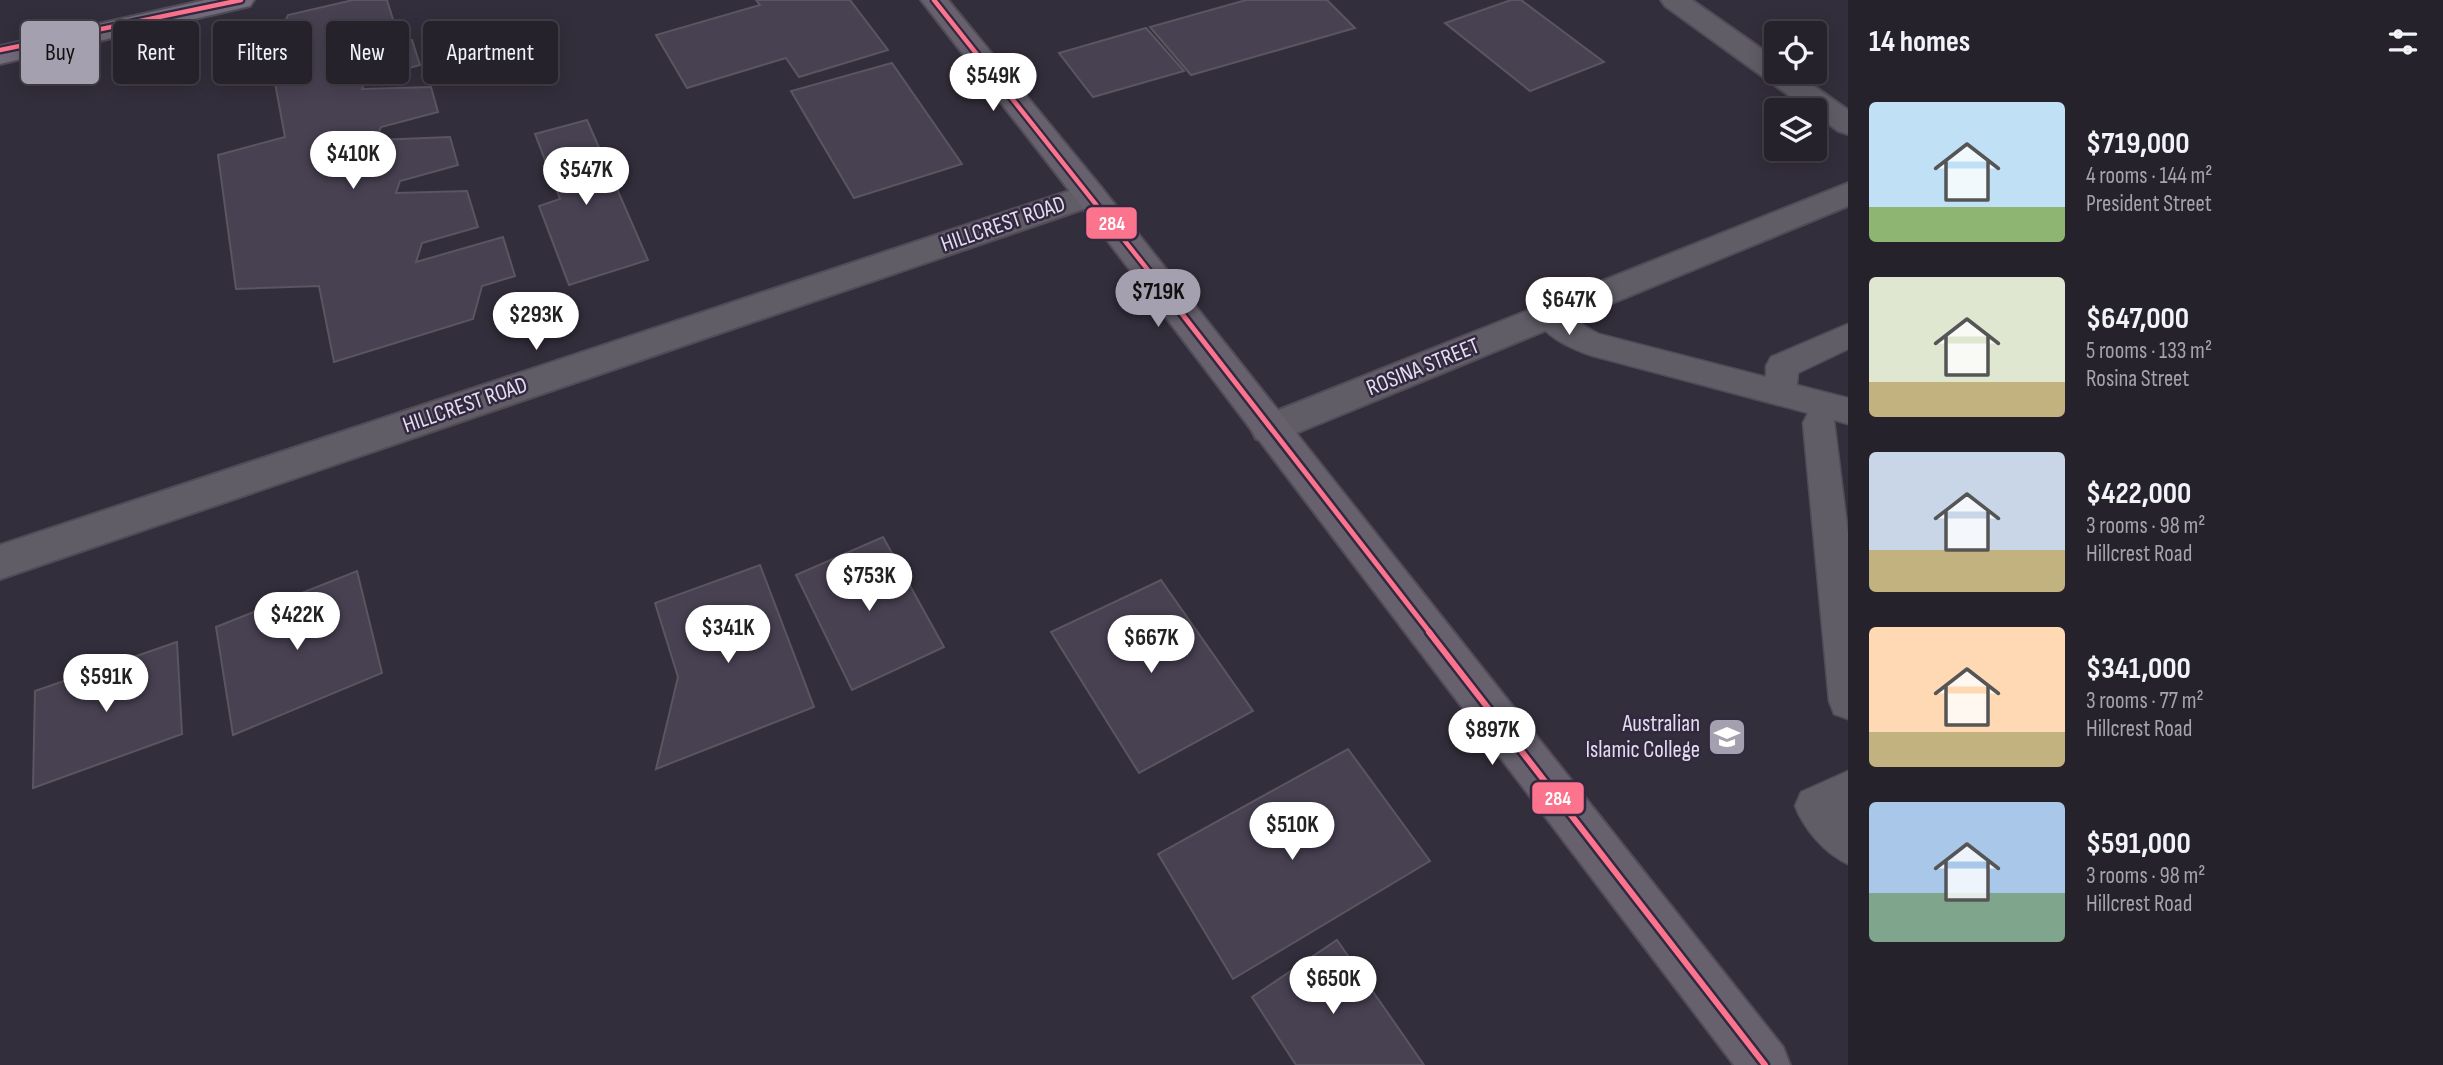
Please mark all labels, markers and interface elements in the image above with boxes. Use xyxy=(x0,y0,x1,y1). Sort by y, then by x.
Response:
chip: Buy xyxy=(21,21,99,84)
chip: Rent xyxy=(113,21,199,84)
chip: Filters xyxy=(213,21,312,84)
chip: New xyxy=(326,21,409,84)
chip: Apartment xyxy=(423,21,558,84)
map controls xyxy=(1764,21,1827,161)
button: locate xyxy=(1764,21,1827,84)
icon: filters xyxy=(2384,23,2422,61)
text: 14 homes xyxy=(1869,24,1970,60)
pin: $549K xyxy=(944,54,1042,113)
text: $549K xyxy=(966,62,1020,90)
button: layers xyxy=(1764,98,1827,161)
text: $719,000 xyxy=(2086,126,2190,162)
icon: home xyxy=(1925,130,2009,214)
pin: $410K xyxy=(304,132,402,191)
text: $410K xyxy=(326,140,380,168)
pin: $547K xyxy=(537,148,635,207)
text: $547K xyxy=(559,156,613,184)
text: 4 rooms · 144 m² xyxy=(2086,162,2212,190)
street label: HILLCREST ROAD xyxy=(937,190,1069,258)
text: President Street xyxy=(2086,190,2212,218)
line badge: 284 xyxy=(1085,206,1138,240)
text: 284 xyxy=(1099,213,1125,236)
pin: $719K xyxy=(1109,270,1207,329)
text: $719K xyxy=(1131,278,1185,306)
pin: $647K xyxy=(1520,278,1618,337)
text: $647K xyxy=(1542,286,1596,314)
pin: $293K xyxy=(487,292,585,352)
text: $293K xyxy=(509,301,563,329)
text: $647,000 xyxy=(2086,301,2189,337)
icon: home xyxy=(1925,305,2009,389)
street label: ROSINA STREET xyxy=(1362,332,1484,402)
text: 5 rooms · 133 m² xyxy=(2086,337,2212,365)
text: Rosina Street xyxy=(2086,365,2189,393)
street label: HILLCREST ROAD xyxy=(399,371,531,439)
text: $422,000 xyxy=(2086,476,2191,512)
icon: home xyxy=(1925,480,2009,564)
text: 3 rooms · 98 m² xyxy=(2086,512,2205,540)
text: Hillcrest Road xyxy=(2086,540,2192,568)
pin: $753K xyxy=(820,554,918,613)
text: $753K xyxy=(842,562,896,590)
pin: $422K xyxy=(248,592,346,652)
text: $422K xyxy=(270,601,324,629)
pin: $341K xyxy=(679,606,777,665)
text: $341K xyxy=(701,614,755,642)
pin: $667K xyxy=(1102,616,1200,675)
text: $667K xyxy=(1124,624,1178,652)
text: $341,000 xyxy=(2086,651,2191,687)
pin: $591K xyxy=(57,654,155,714)
icon: home xyxy=(1925,655,2009,739)
text: $591K xyxy=(79,663,133,691)
text: 3 rooms · 77 m² xyxy=(2086,687,2204,715)
pin: $897K xyxy=(1443,708,1541,767)
place label: Australian Islamic College xyxy=(1585,710,1700,764)
text: Hillcrest Road xyxy=(2086,715,2192,743)
text: $897K xyxy=(1464,716,1520,744)
school or university icon: Australian Islamic College xyxy=(1706,716,1748,758)
line badge: 284 xyxy=(1531,781,1585,815)
text: 284 xyxy=(1545,788,1571,811)
pin: $510K xyxy=(1243,802,1341,862)
text: $510K xyxy=(1265,811,1319,839)
text: $591,000 xyxy=(2086,826,2191,862)
icon: home xyxy=(1925,830,2009,914)
text: 3 rooms · 98 m² xyxy=(2086,862,2205,890)
text: Hillcrest Road xyxy=(2086,890,2192,918)
pin: $650K xyxy=(1284,956,1382,1016)
text: $650K xyxy=(1306,965,1360,993)

